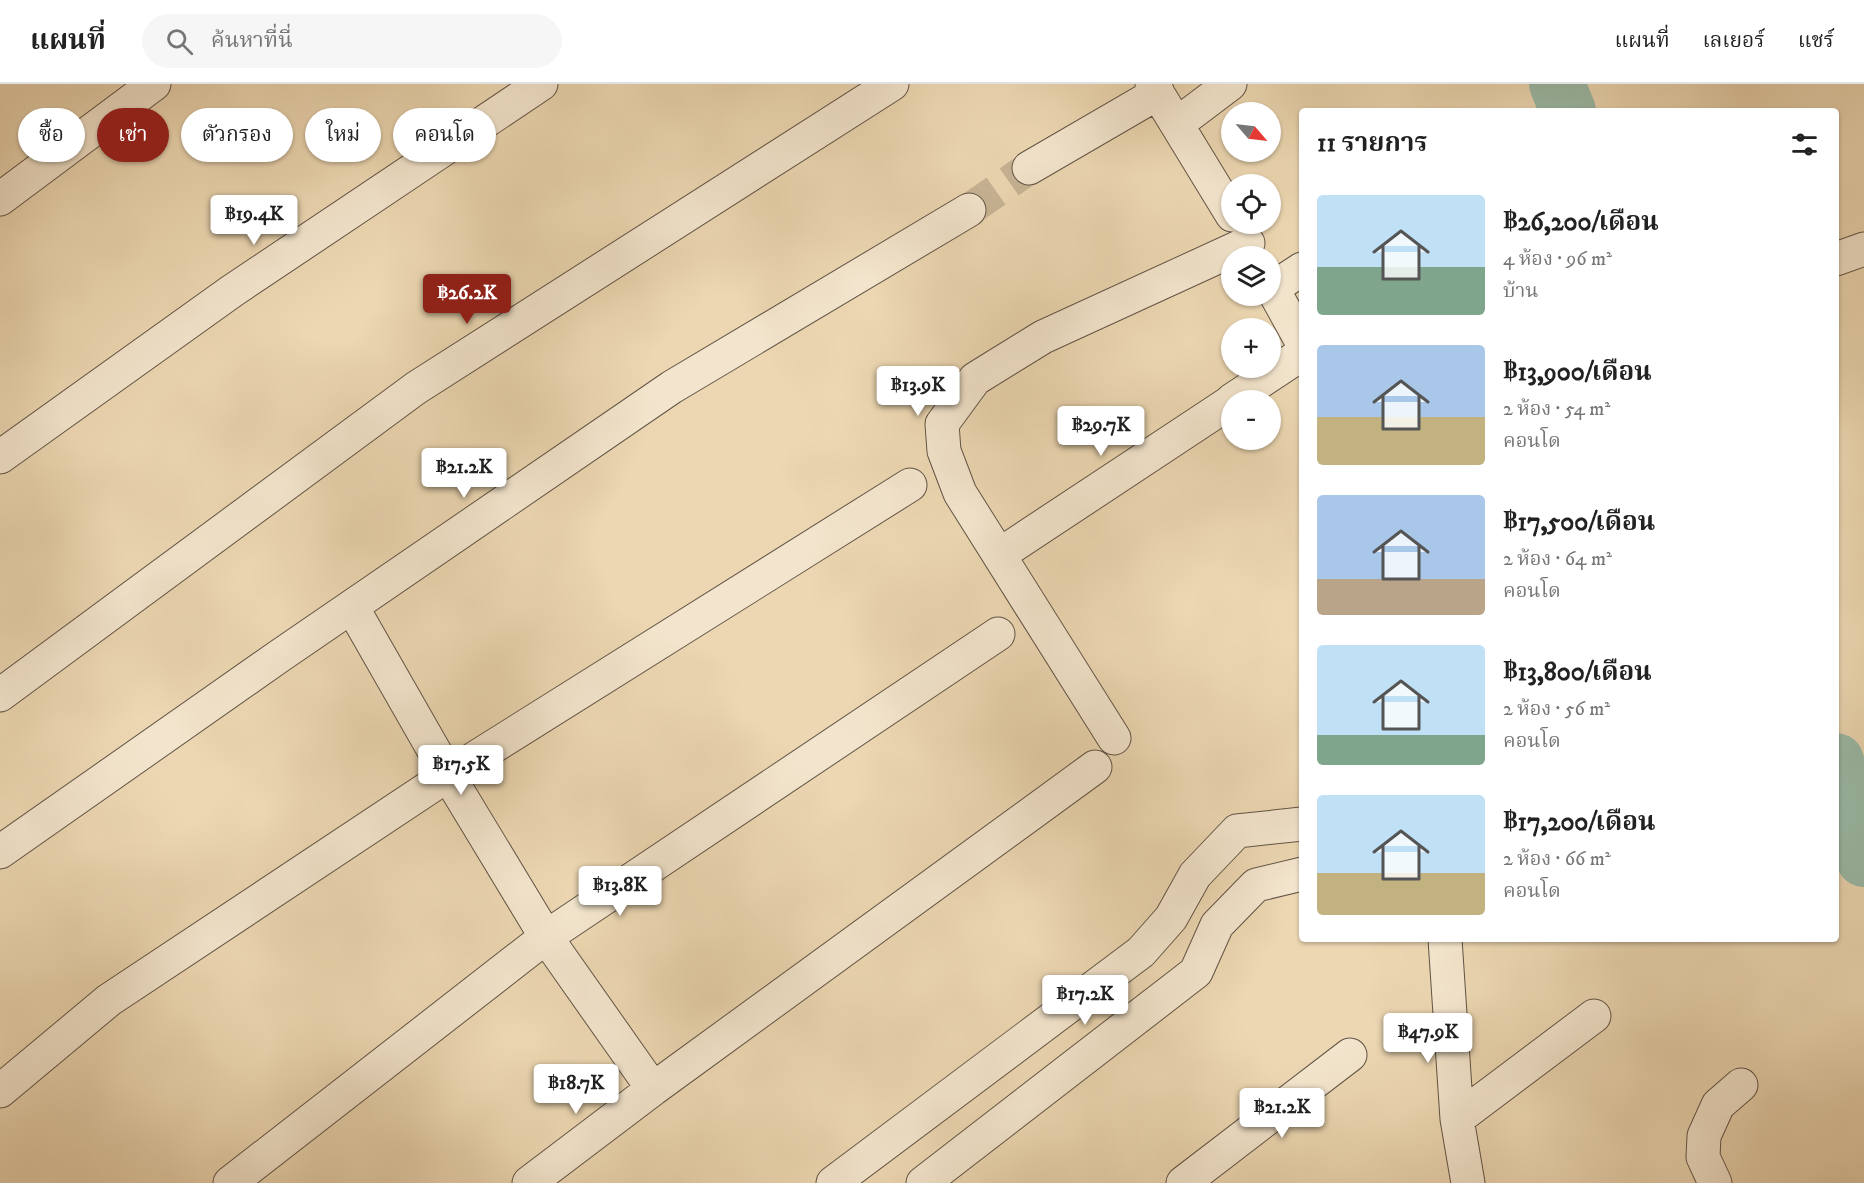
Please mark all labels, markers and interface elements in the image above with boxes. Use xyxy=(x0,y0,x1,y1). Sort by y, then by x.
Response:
search box xyxy=(142,14,562,68)
text: แผนที่ xyxy=(30,23,106,58)
icon: search xyxy=(163,25,196,58)
text: ค้นหาที่นี่ xyxy=(211,27,293,54)
text: แผนที่ xyxy=(1615,28,1670,54)
text: เลเยอร์ xyxy=(1703,28,1765,54)
text: แชร์ xyxy=(1798,28,1834,54)
north arrow xyxy=(1221,102,1281,162)
map controls xyxy=(1221,102,1281,450)
chip: ซื้อ xyxy=(18,108,85,162)
chip: เช่า xyxy=(97,108,169,162)
chip: ตัวกรอง xyxy=(181,108,293,162)
chip: ใหม่ xyxy=(305,108,381,162)
chip: คอนโด xyxy=(393,108,496,162)
text: 11 รายการ xyxy=(1317,127,1427,160)
icon: filters xyxy=(1788,128,1821,161)
button: locate xyxy=(1221,174,1281,234)
pin: ฿19.4K xyxy=(205,195,303,246)
text: ฿19.4K xyxy=(225,202,283,227)
text: ฿26,200/เดือน xyxy=(1503,206,1659,239)
icon: home xyxy=(1365,219,1437,291)
button: layers xyxy=(1221,246,1281,306)
text: 4 ห้อง · 96 m² xyxy=(1503,247,1612,272)
pin: ฿26.2K xyxy=(418,274,516,325)
text: บ้าน xyxy=(1503,279,1539,304)
text: ฿26.2K xyxy=(437,281,497,306)
button: + xyxy=(1221,318,1281,378)
text: ฿13,900/เดือน xyxy=(1503,356,1652,389)
pin: ฿13.9K xyxy=(869,366,967,417)
icon: home xyxy=(1365,369,1437,441)
text: ฿13.9K xyxy=(891,373,945,398)
button: − xyxy=(1221,390,1281,450)
text: 2 ห้อง · 54 m² xyxy=(1503,397,1610,422)
pin: ฿29.7K xyxy=(1052,406,1150,457)
text: ฿29.7K xyxy=(1071,413,1131,438)
text: คอนโด xyxy=(1503,429,1561,454)
pin: ฿21.2K xyxy=(415,448,513,499)
text: ฿21.2K xyxy=(436,455,492,480)
text: ฿17,500/เดือน xyxy=(1503,506,1655,539)
icon: home xyxy=(1365,519,1437,591)
text: 2 ห้อง · 64 m² xyxy=(1503,547,1612,572)
text: คอนโด xyxy=(1503,579,1561,604)
text: ฿13,800/เดือน xyxy=(1503,656,1652,689)
icon: home xyxy=(1365,669,1437,741)
text: 2 ห้อง · 56 m² xyxy=(1503,697,1610,722)
text: คอนโด xyxy=(1503,729,1561,754)
pin: ฿17.5K xyxy=(412,745,510,796)
text: ฿17.5K xyxy=(432,752,490,777)
text: ฿17,200/เดือน xyxy=(1503,806,1655,839)
icon: home xyxy=(1365,819,1437,891)
text: 2 ห้อง · 66 m² xyxy=(1503,847,1611,872)
pin: ฿13.8K xyxy=(571,866,669,917)
text: ฿13.8K xyxy=(593,873,647,898)
text: คอนโด xyxy=(1503,879,1561,904)
pin: ฿17.2K xyxy=(1036,975,1134,1026)
text: ฿17.2K xyxy=(1056,982,1114,1007)
pin: ฿47.9K xyxy=(1379,1013,1477,1064)
text: ฿47.9K xyxy=(1397,1020,1459,1045)
pin: ฿18.7K xyxy=(527,1064,625,1115)
text: ฿18.7K xyxy=(548,1071,604,1096)
pin: ฿21.2K xyxy=(1233,1088,1331,1139)
text: ฿21.2K xyxy=(1254,1095,1310,1120)

